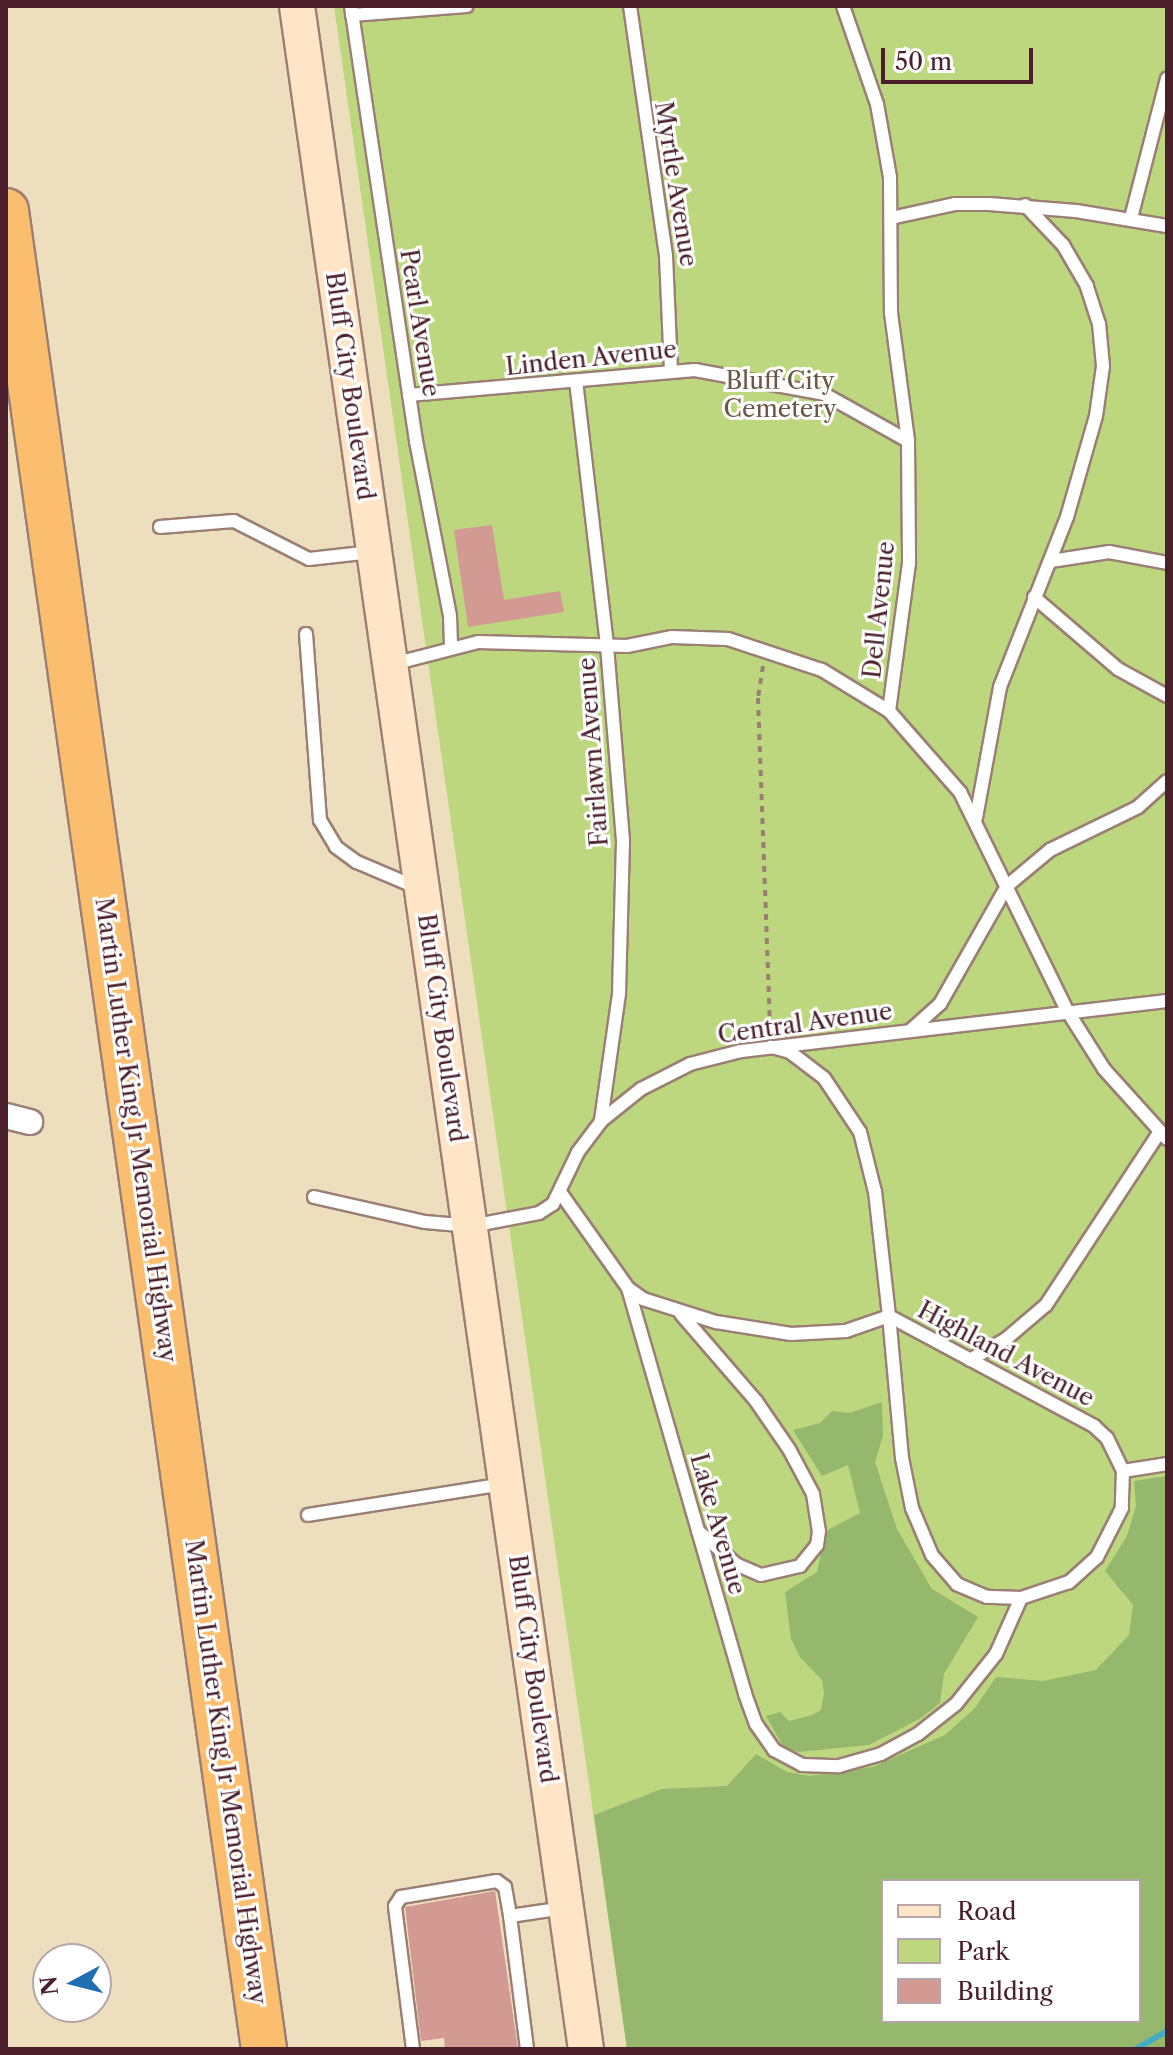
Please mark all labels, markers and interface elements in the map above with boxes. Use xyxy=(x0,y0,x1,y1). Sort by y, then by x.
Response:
scale bar xyxy=(885,32,1037,82)
text: 50 m xyxy=(895,47,952,76)
street label: Myrtle Avenue xyxy=(649,99,703,269)
street label: Pearl Avenue xyxy=(394,247,446,399)
street label: Bluff City Boulevard xyxy=(320,270,380,502)
street label: Linden Avenue xyxy=(504,335,678,381)
park label: Bluff City Cemetery xyxy=(723,367,837,423)
street label: Dell Avenue xyxy=(857,539,901,681)
street label: Fairlawn Avenue xyxy=(572,656,614,848)
street label: Martin Luther King Jr Memorial Highway xyxy=(89,895,183,1365)
street label: Bluff City Boulevard xyxy=(412,912,472,1144)
street label: Central Avenue xyxy=(715,996,895,1050)
street label: Highland Avenue xyxy=(912,1295,1100,1413)
street label: Lake Avenue xyxy=(684,1450,752,1598)
street label: Martin Luther King Jr Memorial Highway xyxy=(179,1537,273,2007)
street label: Bluff City Boulevard xyxy=(503,1553,563,1785)
legend xyxy=(881,1879,1141,2023)
text: Road xyxy=(957,1897,1016,1926)
text: Park xyxy=(957,1937,1009,1966)
north arrow xyxy=(32,1943,112,2023)
text: N xyxy=(35,1975,64,1997)
text: Building xyxy=(957,1977,1053,2006)

